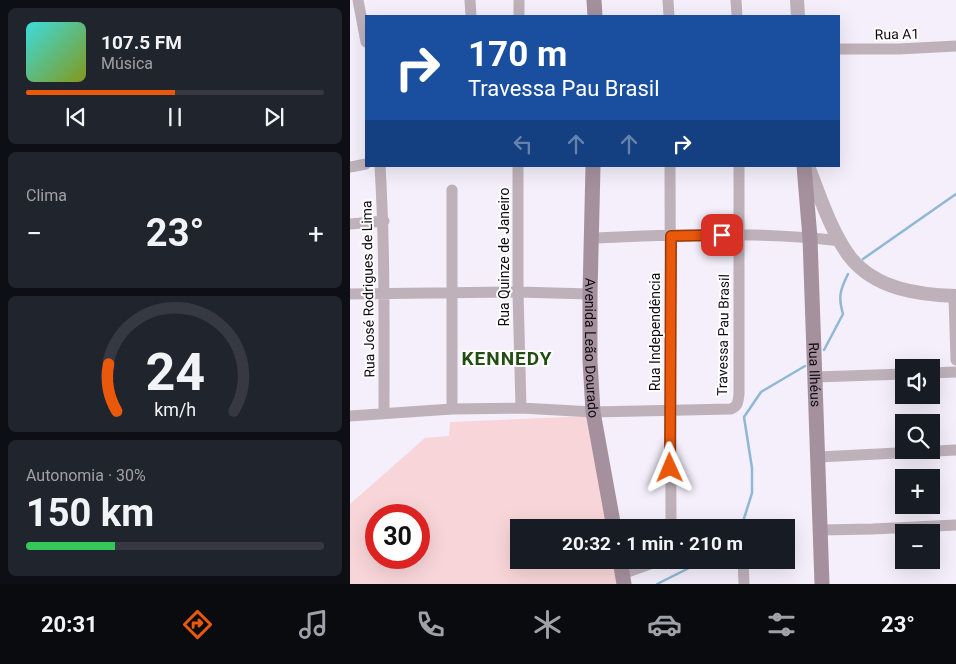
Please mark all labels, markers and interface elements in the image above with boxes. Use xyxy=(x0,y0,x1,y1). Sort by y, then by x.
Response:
street label: Rua A1 xyxy=(875,26,919,42)
text: 107.5 FM xyxy=(101,31,182,54)
text: 170 m xyxy=(468,34,567,75)
icon: right xyxy=(385,35,450,100)
text: Música xyxy=(101,54,153,73)
text: Travessa Pau Brasil xyxy=(468,76,660,101)
icon: previous xyxy=(62,103,90,131)
icon: pause xyxy=(161,103,189,131)
icon: next xyxy=(260,103,288,131)
icon: left xyxy=(509,130,537,158)
icon: ahead xyxy=(562,130,590,158)
icon: ahead xyxy=(615,130,643,158)
icon: right xyxy=(668,130,696,158)
text: Clima xyxy=(26,186,67,205)
street label: Rua Quinze de Janeiro xyxy=(496,188,512,326)
street label: Rua José Rodrigues de Lima xyxy=(358,200,378,378)
text: 23° xyxy=(146,211,204,255)
pin xyxy=(701,214,743,256)
text: − xyxy=(26,217,42,250)
text: + xyxy=(308,217,324,250)
icon: arrive xyxy=(708,221,736,249)
street label: Rua Independência xyxy=(647,273,663,391)
street label: Travessa Pau Brasil xyxy=(714,274,732,396)
street label: Avenida Leão Dourado xyxy=(582,278,602,419)
text: 24 xyxy=(145,342,205,403)
street label: Rua Ilhéus xyxy=(806,342,824,407)
district label: KENNEDY xyxy=(462,347,552,370)
map controls xyxy=(895,359,940,569)
button: sound xyxy=(895,359,940,404)
text: km/h xyxy=(154,399,196,420)
button: search xyxy=(895,414,940,459)
position arrow xyxy=(643,441,695,493)
text: Autonomia · 30% xyxy=(26,466,146,485)
button: + xyxy=(895,469,940,514)
text: 150 km xyxy=(26,491,154,535)
speed limit sign: 30 xyxy=(365,504,430,569)
button: − xyxy=(895,524,940,569)
text: 20:32 · 1 min · 210 m xyxy=(562,532,743,555)
icon: directions xyxy=(180,607,215,642)
icon: music xyxy=(296,607,331,642)
icon: phone xyxy=(413,607,448,642)
icon: climate xyxy=(530,607,565,642)
icon: car xyxy=(647,607,682,642)
icon: filters xyxy=(764,607,799,642)
text: 20:31 xyxy=(41,612,98,637)
text: 23° xyxy=(881,612,915,637)

